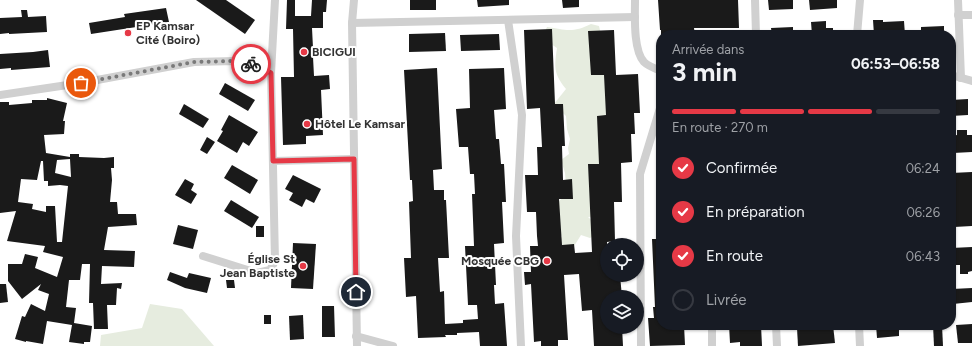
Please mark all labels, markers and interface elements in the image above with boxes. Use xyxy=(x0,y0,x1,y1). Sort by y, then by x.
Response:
place label: EP Kamsar Cité (Boiro) xyxy=(136,19,201,47)
marker: EP Kamsar Cité (Boiro) xyxy=(123,28,133,38)
text: Arrivée dans xyxy=(672,42,744,57)
courier xyxy=(231,44,271,84)
place label: BICIGUI xyxy=(312,45,356,59)
marker: BICIGUI xyxy=(299,47,309,57)
icon: bike xyxy=(240,53,262,75)
text: 06:53–06:58 xyxy=(851,55,940,73)
text: 3 min xyxy=(672,56,737,88)
pin xyxy=(64,66,98,100)
icon: bag xyxy=(70,72,92,94)
place label: Hôtel Le Kamsar xyxy=(315,117,406,131)
marker: Hôtel Le Kamsar xyxy=(302,119,312,129)
text: En route · 270 m xyxy=(672,120,768,135)
icon: check xyxy=(672,157,694,179)
text: Confirmée xyxy=(706,159,777,177)
text: 06:24 xyxy=(906,161,940,176)
icon: check xyxy=(672,201,694,223)
text: En préparation xyxy=(706,203,805,221)
text: 06:26 xyxy=(906,205,940,220)
map controls xyxy=(600,238,644,334)
button: locate xyxy=(600,238,644,282)
icon: check xyxy=(672,245,694,267)
text: En route xyxy=(706,247,763,265)
text: 06:43 xyxy=(906,249,940,264)
place label: Église St Jean Baptiste xyxy=(220,252,295,280)
place label: Mosquée CBG xyxy=(461,254,539,268)
marker: Mosquée CBG xyxy=(542,256,552,266)
marker: Église St Jean Baptiste xyxy=(298,261,308,271)
pin xyxy=(339,275,373,309)
icon: home xyxy=(345,281,367,303)
button: layers xyxy=(600,290,644,334)
text: Livrée xyxy=(706,291,747,309)

